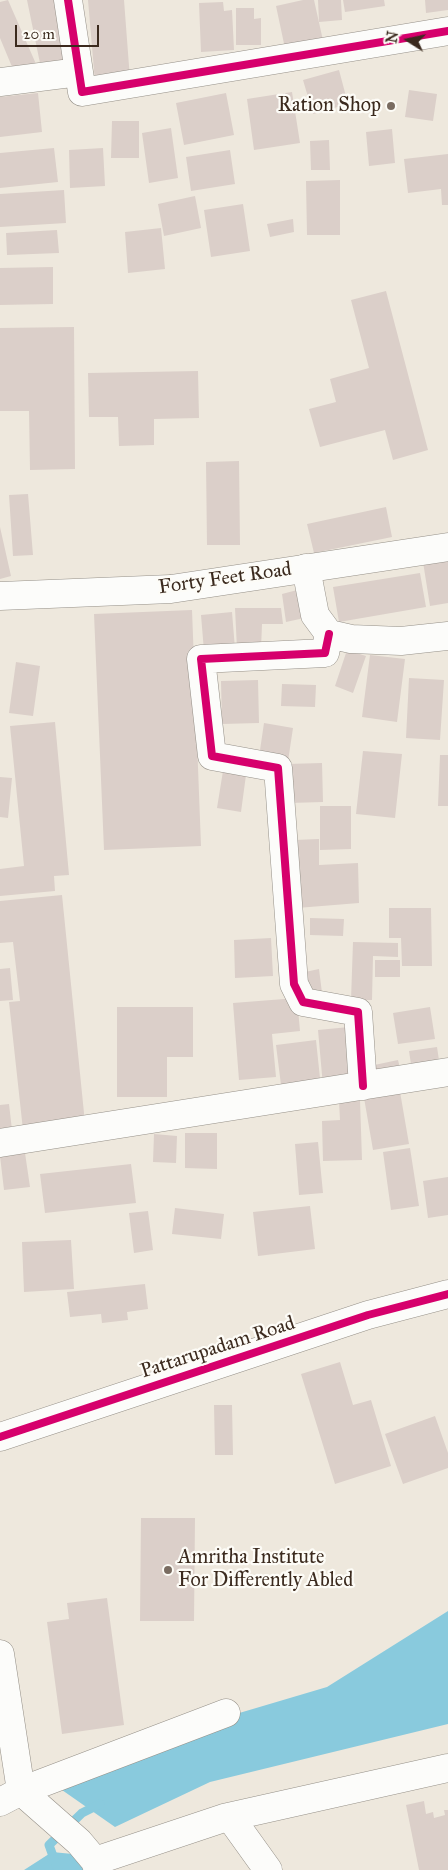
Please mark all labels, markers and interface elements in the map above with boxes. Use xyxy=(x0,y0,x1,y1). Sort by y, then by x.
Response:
scale bar xyxy=(18,15,101,47)
north arrow xyxy=(383,15,433,65)
text: 20 m xyxy=(23,25,55,43)
text: N xyxy=(383,30,402,45)
place label: Ration Shop xyxy=(278,94,381,118)
marker: Ration Shop xyxy=(385,100,397,112)
street label: Forty Feet Road xyxy=(157,558,293,600)
street label: Pattarupadam Road xyxy=(138,1312,298,1384)
place label: Amritha Institute For Differently Abled xyxy=(178,1546,353,1593)
marker: Amritha Institute For Differently Abled xyxy=(162,1564,174,1576)

